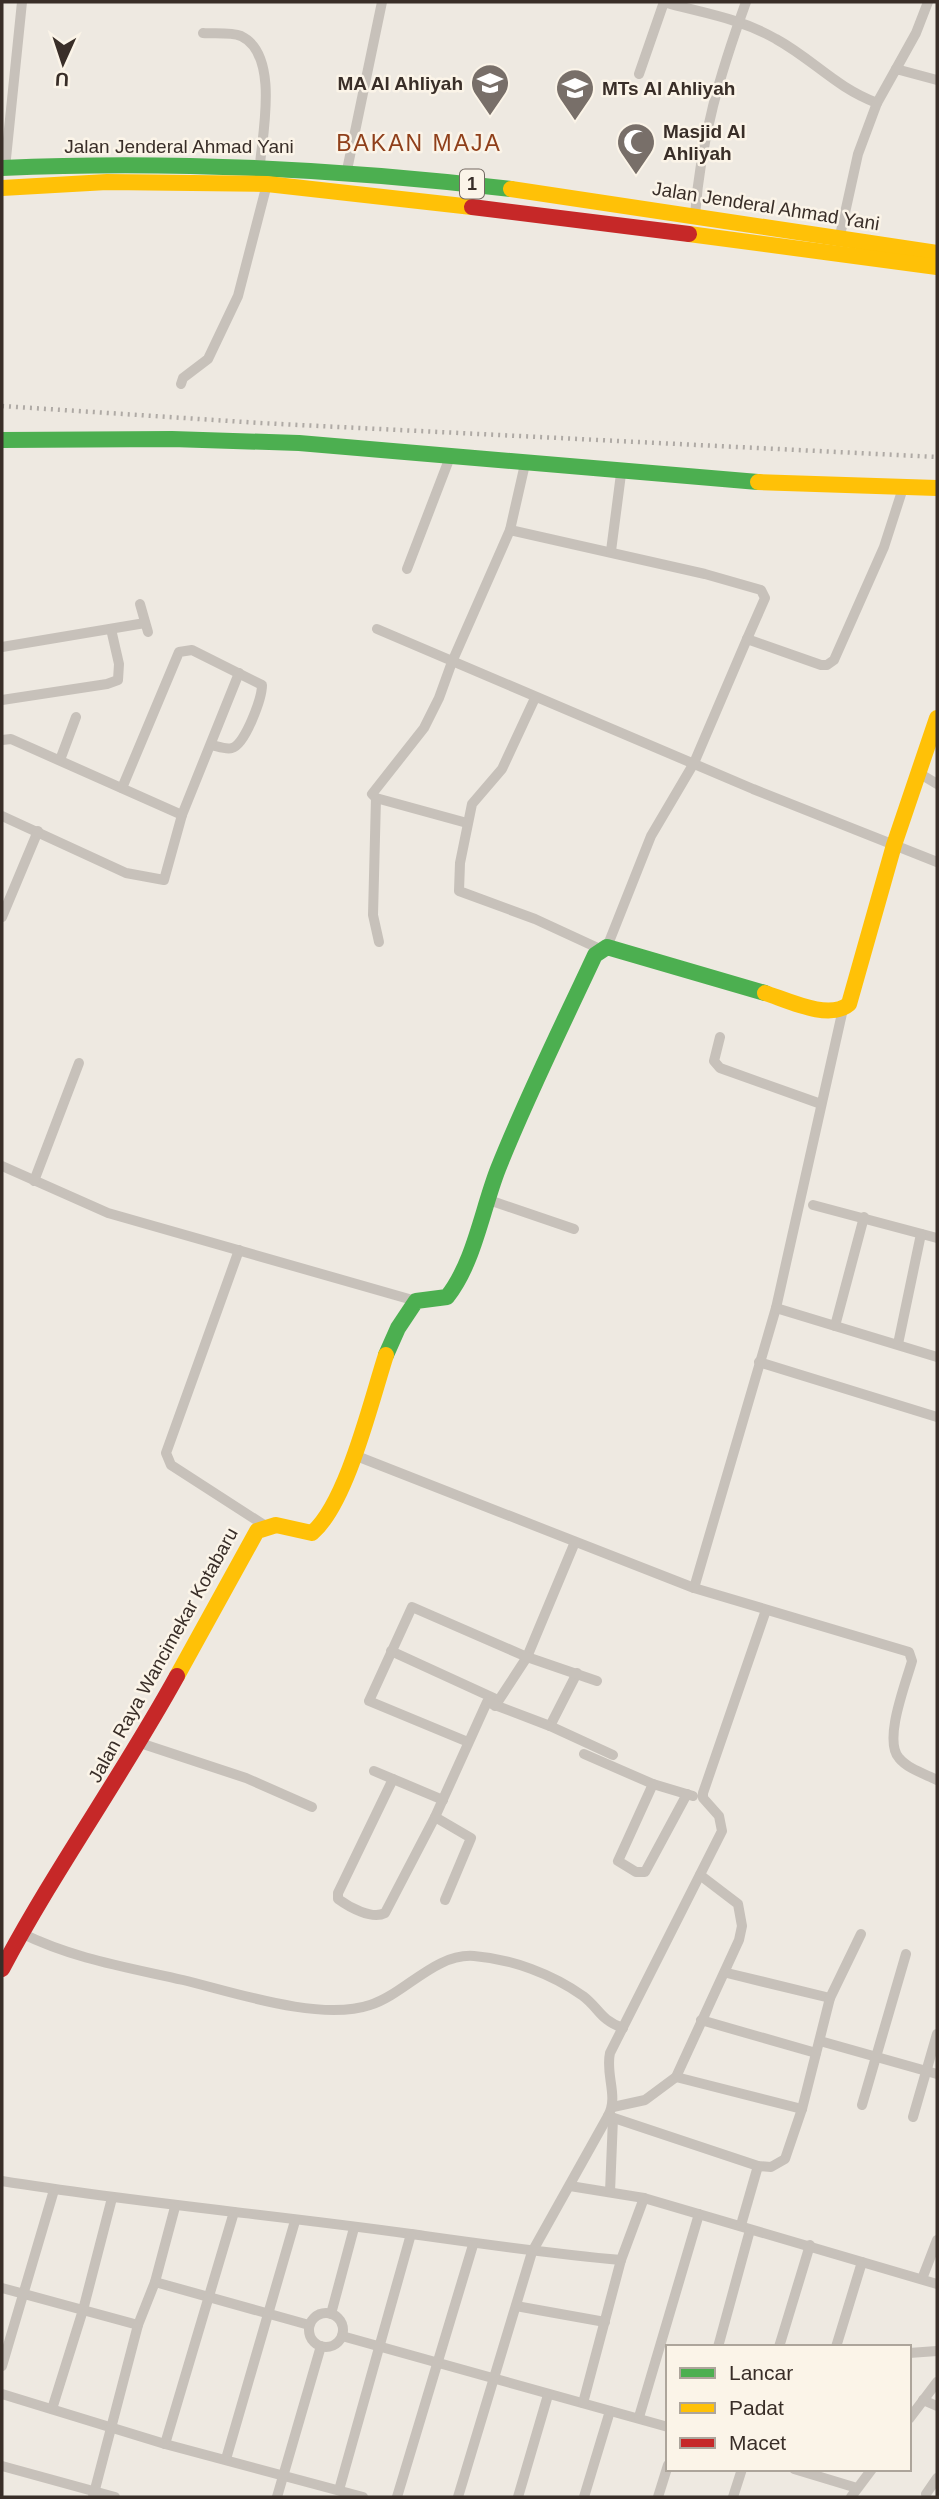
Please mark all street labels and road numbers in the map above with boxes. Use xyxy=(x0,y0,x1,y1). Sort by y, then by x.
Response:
street label: Jalan Jenderal Ahmad Yani xyxy=(64,136,294,157)
road number: 1 xyxy=(460,169,484,198)
street label: Jalan Jenderal Ahmad Yani xyxy=(651,178,881,234)
street label: Jalan Raya Wancimekar Kotabaru xyxy=(84,1524,242,1786)

